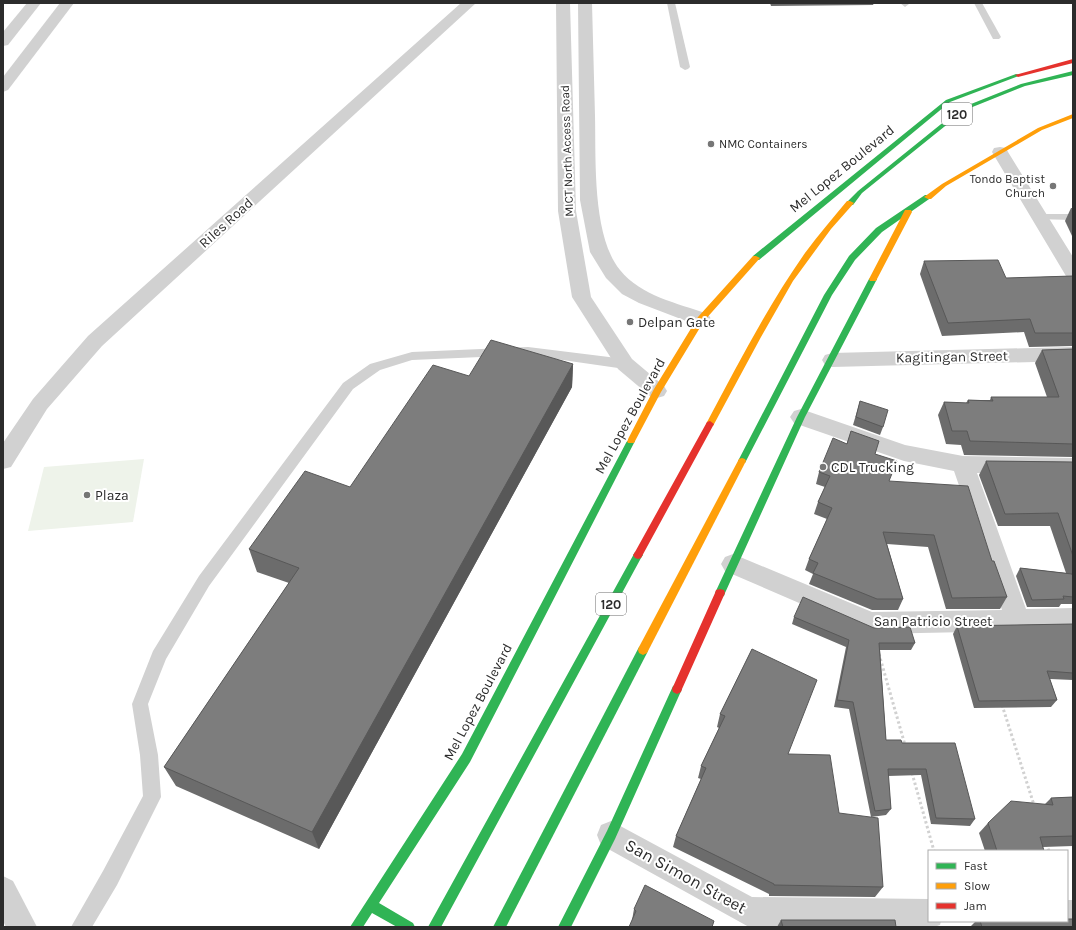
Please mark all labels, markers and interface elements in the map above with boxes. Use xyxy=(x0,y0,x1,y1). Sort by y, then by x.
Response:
street label: MICT North Access Road xyxy=(558,85,576,217)
road number: 120 xyxy=(942,103,972,125)
street label: Mel Lopez Boulevard xyxy=(786,122,898,216)
place label: NMC Containers xyxy=(719,137,807,151)
marker: NMC Containers xyxy=(706,139,716,149)
place label: Tondo Baptist Church xyxy=(970,172,1045,200)
marker: Tondo Baptist Church xyxy=(1048,181,1058,191)
street label: Riles Road xyxy=(195,194,257,252)
place label: Delpan Gate xyxy=(638,314,715,331)
marker: Delpan Gate xyxy=(625,317,635,327)
street label: Kagitingan Street xyxy=(896,348,1008,366)
street label: Mel Lopez Boulevard xyxy=(591,355,669,477)
place label: CDL Trucking xyxy=(831,459,914,476)
marker: CDL Trucking xyxy=(818,462,828,472)
place label: Plaza xyxy=(95,487,129,504)
marker: Plaza xyxy=(82,490,92,500)
road number: 120 xyxy=(596,593,626,615)
street label: San Patricio Street xyxy=(874,613,992,630)
street label: Mel Lopez Boulevard xyxy=(440,641,516,763)
street label: San Simon Street xyxy=(622,834,750,918)
legend xyxy=(928,850,1068,922)
text: Fast xyxy=(964,859,988,873)
text: Slow xyxy=(964,879,990,893)
text: Jam xyxy=(964,899,987,913)

